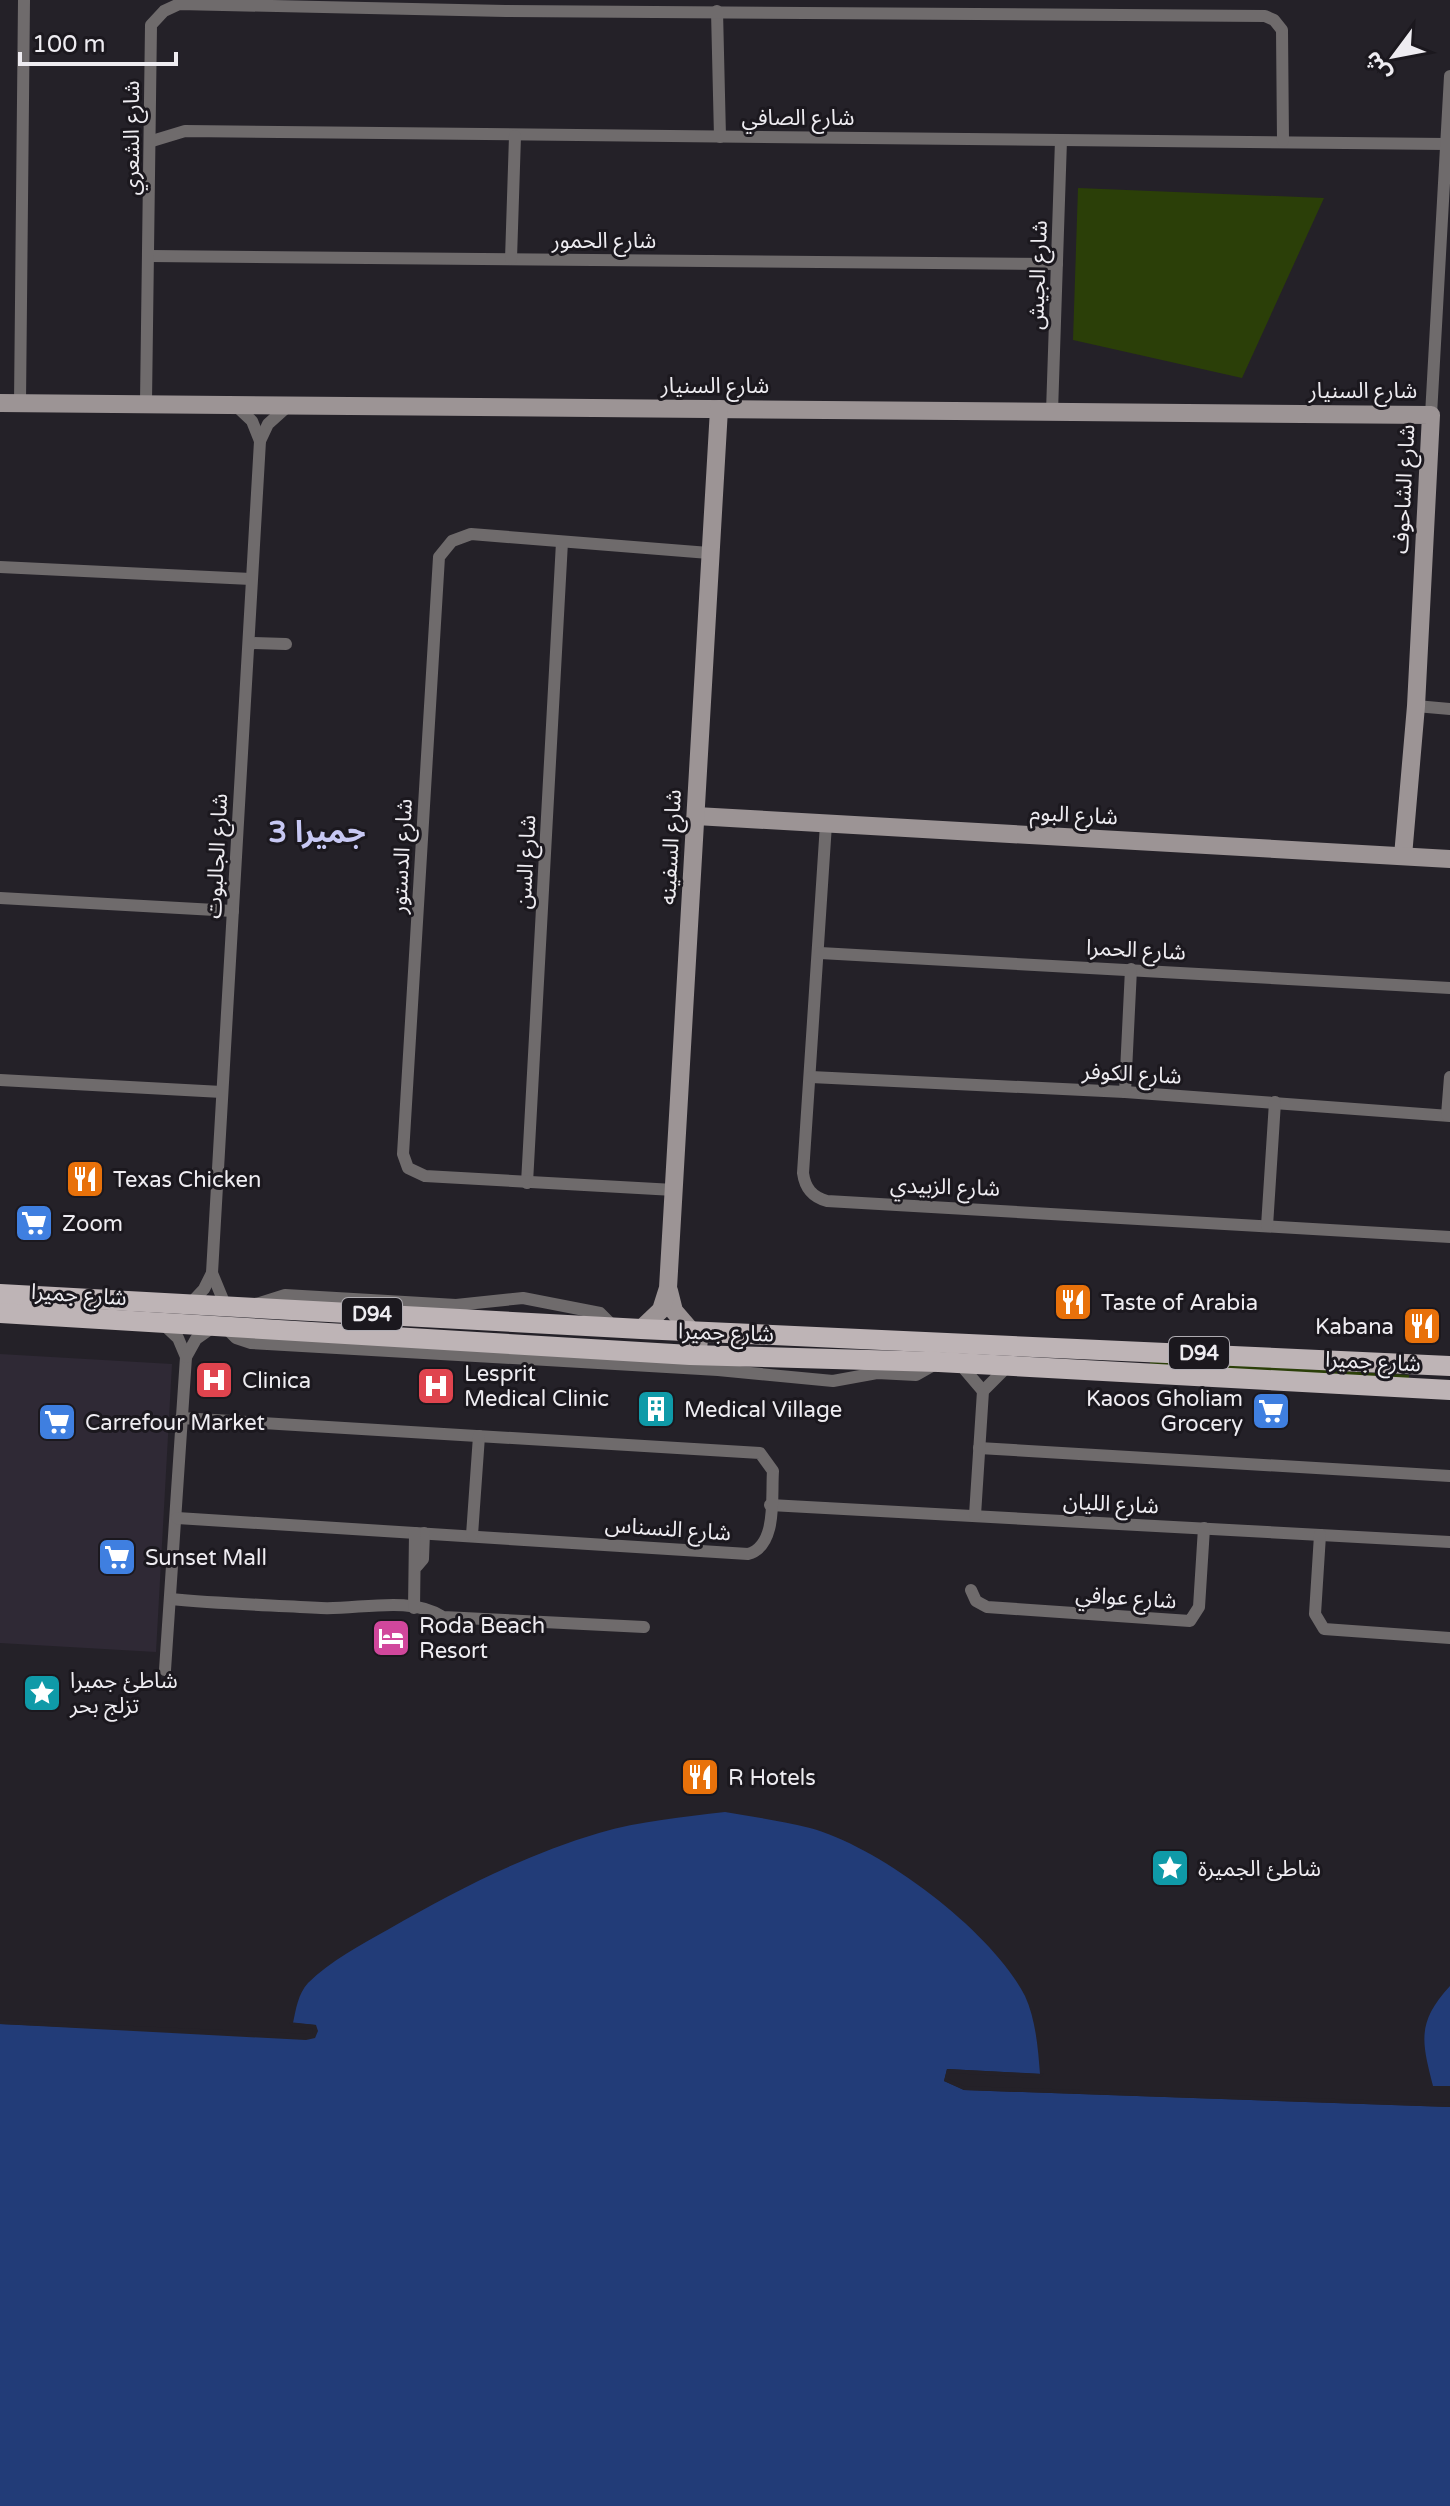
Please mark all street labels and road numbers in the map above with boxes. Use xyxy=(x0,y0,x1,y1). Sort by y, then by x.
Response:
street label: شارع الشعري xyxy=(119,80,148,196)
street label: شارع الصافي xyxy=(742,105,854,134)
street label: شارع الجيش xyxy=(1023,220,1056,330)
street label: شارع الحمور xyxy=(551,228,656,257)
street label: شارع السنيار xyxy=(660,373,769,402)
street label: شارع السنيار xyxy=(1308,378,1417,407)
street label: شارع الشاحوف xyxy=(1388,424,1423,555)
street label: شارع السفينه xyxy=(655,789,690,906)
street label: شارع الجالبوت xyxy=(201,793,236,920)
street label: شارع الدستور xyxy=(386,798,421,915)
street label: شارع البوم xyxy=(1029,800,1119,833)
street label: شارع السن xyxy=(511,814,544,910)
street label: شارع الحمرا xyxy=(1085,934,1186,969)
street label: شارع الكوفر xyxy=(1080,1058,1182,1093)
street label: شارع الزبيدي xyxy=(889,1172,1000,1205)
street label: شارع جميرا xyxy=(30,1279,128,1314)
road number: D94 xyxy=(342,1298,402,1330)
street label: شارع جميرا xyxy=(677,1318,774,1351)
road number: D94 xyxy=(1169,1337,1229,1369)
street label: شارع جميرا xyxy=(1324,1347,1422,1380)
street label: شارع الليان xyxy=(1062,1489,1159,1522)
street label: شارع النسناس xyxy=(604,1512,732,1549)
street label: شارع عوافي xyxy=(1074,1581,1177,1618)

